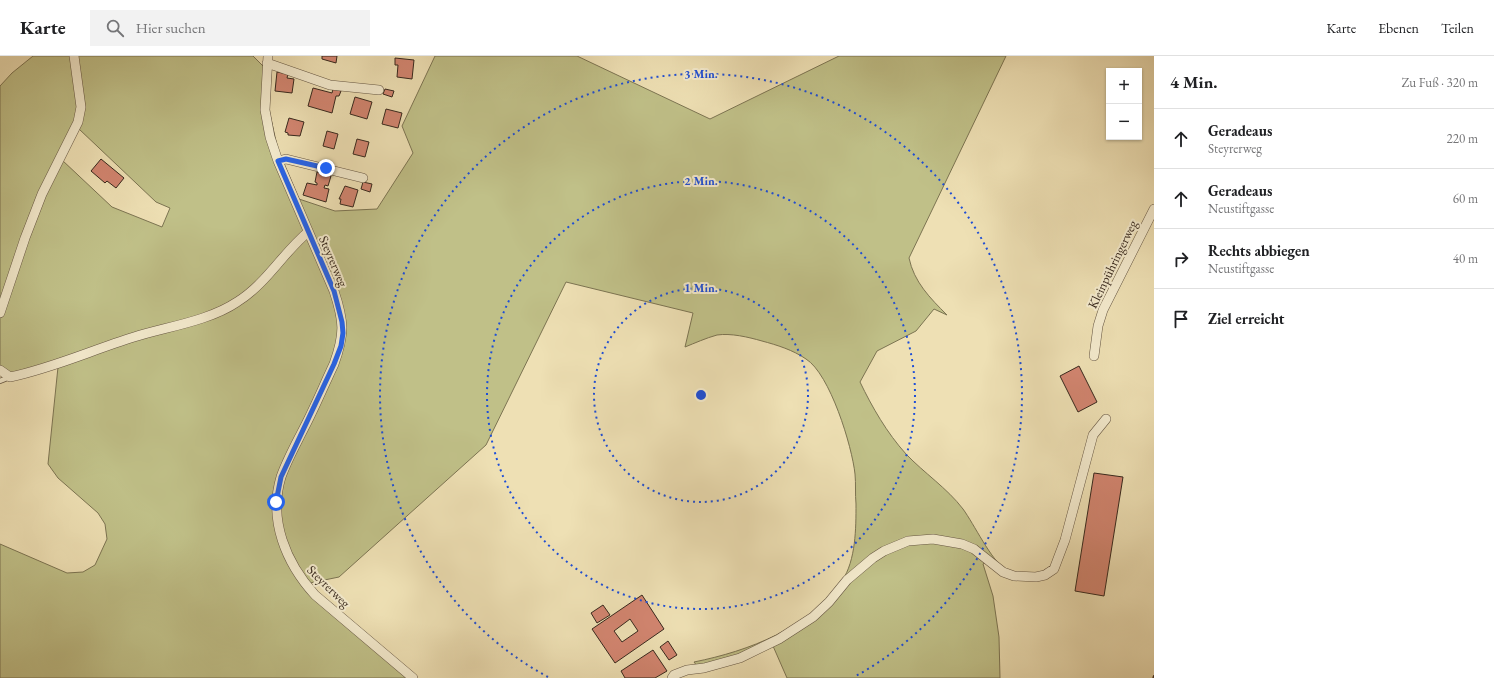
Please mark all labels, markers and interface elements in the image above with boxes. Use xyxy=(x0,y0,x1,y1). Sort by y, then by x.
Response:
search box xyxy=(90,10,370,46)
text: Karte xyxy=(20,15,66,40)
icon: search xyxy=(104,17,126,39)
text: Hier suchen xyxy=(136,18,206,37)
text: Karte xyxy=(1327,19,1356,37)
text: Ebenen xyxy=(1378,19,1419,37)
text: Teilen xyxy=(1441,19,1474,37)
text: 3 Min. xyxy=(684,66,718,82)
map controls xyxy=(1106,68,1142,140)
button: + xyxy=(1106,68,1142,104)
text: 4 Min. xyxy=(1170,71,1217,93)
text: Zu Fuß · 320 m xyxy=(1401,74,1478,91)
button: − xyxy=(1106,104,1142,140)
text: Geradeaus xyxy=(1208,121,1272,140)
icon: ahead xyxy=(1170,128,1192,150)
text: 220 m xyxy=(1447,130,1478,147)
text: Steyrerweg xyxy=(1208,140,1262,157)
route end xyxy=(317,159,335,177)
text: 2 Min. xyxy=(684,173,718,189)
text: Geradeaus xyxy=(1208,181,1272,200)
icon: ahead xyxy=(1170,188,1192,210)
text: 60 m xyxy=(1453,190,1478,207)
text: Neustiftgasse xyxy=(1208,200,1274,217)
street label: Kleinpühringerweg xyxy=(1084,217,1141,311)
street label: Steyrerweg xyxy=(315,233,352,290)
text: Rechts abbiegen xyxy=(1208,241,1310,260)
icon: right xyxy=(1170,248,1192,270)
text: 40 m xyxy=(1453,250,1478,267)
text: Neustiftgasse xyxy=(1208,260,1274,277)
text: 1 Min. xyxy=(684,280,718,296)
icon: arrive xyxy=(1170,308,1192,330)
text: Ziel erreicht xyxy=(1208,309,1284,328)
centre of rings xyxy=(694,388,708,402)
route start xyxy=(267,493,285,511)
street label: Steyrerweg xyxy=(303,562,354,611)

